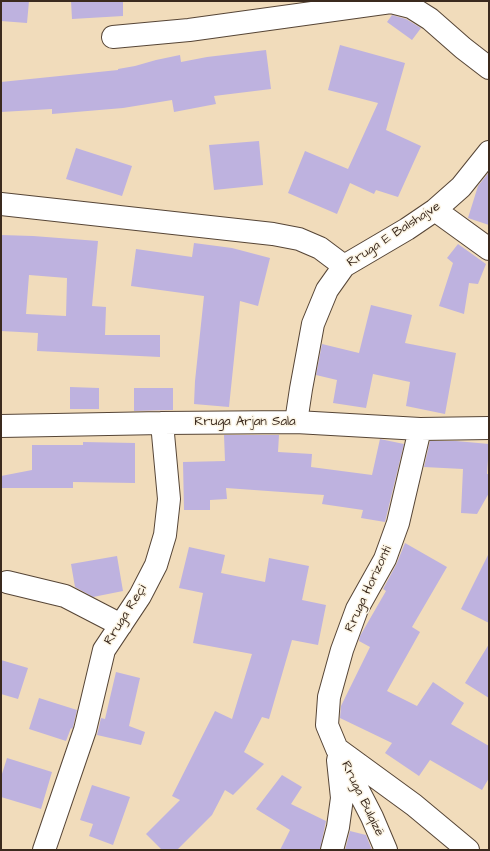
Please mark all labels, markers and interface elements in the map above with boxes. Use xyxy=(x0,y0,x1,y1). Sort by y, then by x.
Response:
street label: Rruga E Balshajve xyxy=(344,199,444,271)
street label: Rruga Arjan Sala xyxy=(194,414,296,430)
street label: Rruga Horizonti xyxy=(342,543,396,635)
street label: Rruga Reçi xyxy=(101,582,151,648)
street label: Rruga Bulqizë xyxy=(337,759,387,839)

